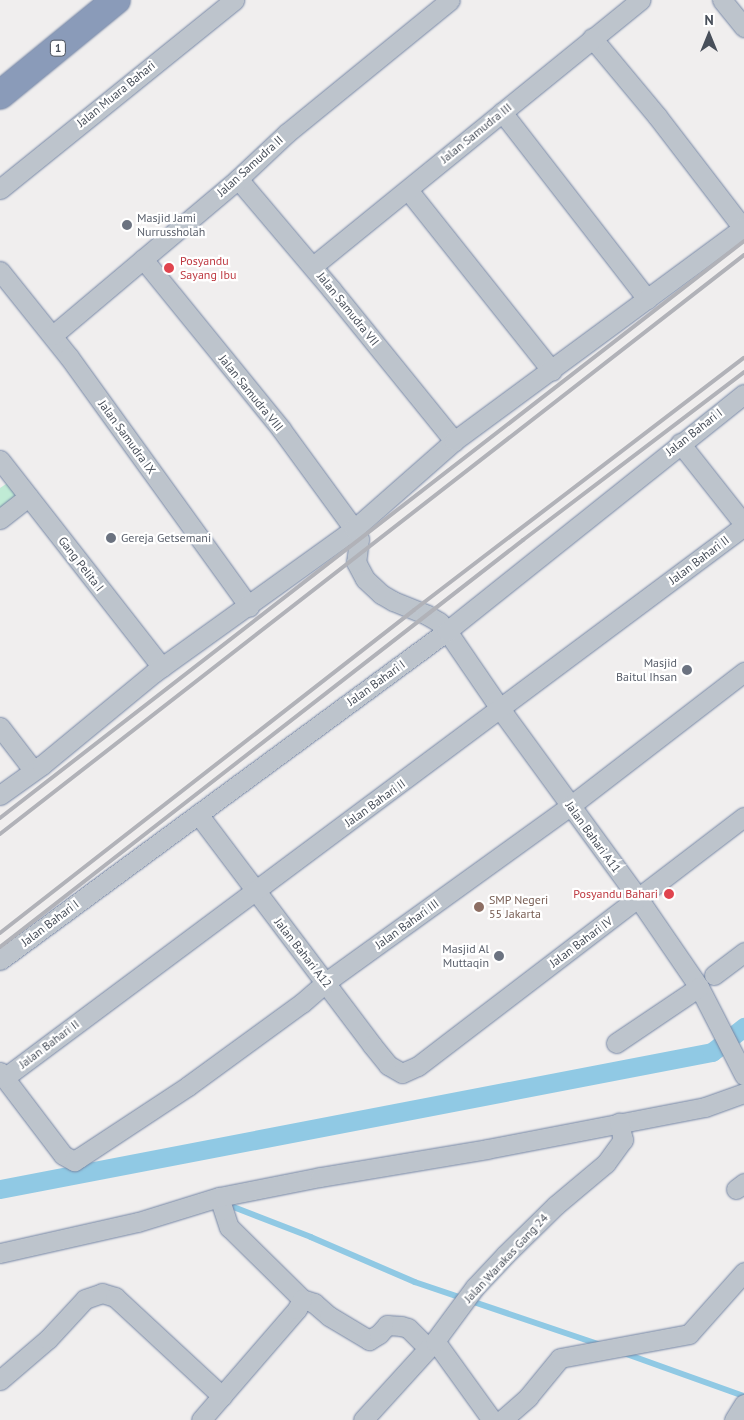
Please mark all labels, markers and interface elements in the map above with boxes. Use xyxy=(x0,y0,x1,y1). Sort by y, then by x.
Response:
north arrow xyxy=(684,10,734,60)
text: N xyxy=(704,11,714,29)
road number: 1 xyxy=(49,40,67,56)
street label: Jalan Muara Bahari xyxy=(74,58,158,130)
street label: Jalan Samudra III xyxy=(438,100,514,166)
street label: Jalan Samudra II xyxy=(214,133,286,199)
place label: Masjid Jami Nurrussholah xyxy=(137,211,205,239)
marker: Masjid Jami Nurrussholah xyxy=(121,219,133,231)
place label: Posyandu Sayang Ibu xyxy=(180,254,237,282)
marker: Posyandu Sayang Ibu xyxy=(162,261,176,275)
street label: Jalan Samudra VII xyxy=(314,269,382,349)
street label: Jalan Samudra VIII xyxy=(216,352,286,434)
street label: Jalan Samudra IX xyxy=(95,397,159,477)
street label: Jalan Bahari I xyxy=(663,405,725,459)
place label: Gereja Getsemani xyxy=(121,531,211,545)
marker: Gereja Getsemani xyxy=(105,532,117,544)
street label: Jalan Bahari II xyxy=(666,533,732,587)
street label: Gang Pelita I xyxy=(55,534,107,594)
place label: Masjid Baitul Ihsan xyxy=(616,656,677,684)
street label: Jalan Bahari I xyxy=(344,657,408,709)
marker: Masjid Baitul Ihsan xyxy=(681,664,693,676)
street label: Jalan Bahari II xyxy=(342,776,408,830)
street label: Jalan Bahari A11 xyxy=(562,798,624,876)
place label: Posyandu Bahari xyxy=(573,887,658,901)
marker: Posyandu Bahari xyxy=(662,887,676,901)
place label: SMP Negeri 55 Jakarta xyxy=(489,893,549,921)
street label: Jalan Bahari III xyxy=(372,896,442,952)
street label: Jalan Bahari I xyxy=(18,897,82,949)
marker: SMP Negeri 55 Jakarta xyxy=(473,901,485,913)
street label: Jalan Bahari IV xyxy=(547,914,615,970)
street label: Jalan Bahari A12 xyxy=(271,915,335,991)
place label: Masjid Al Muttaqin xyxy=(442,942,489,970)
marker: Masjid Al Muttaqin xyxy=(493,950,505,962)
street label: Jalan Bahari II xyxy=(16,1017,82,1071)
street label: Jalan Warakas Gang 24 xyxy=(461,1210,551,1306)

